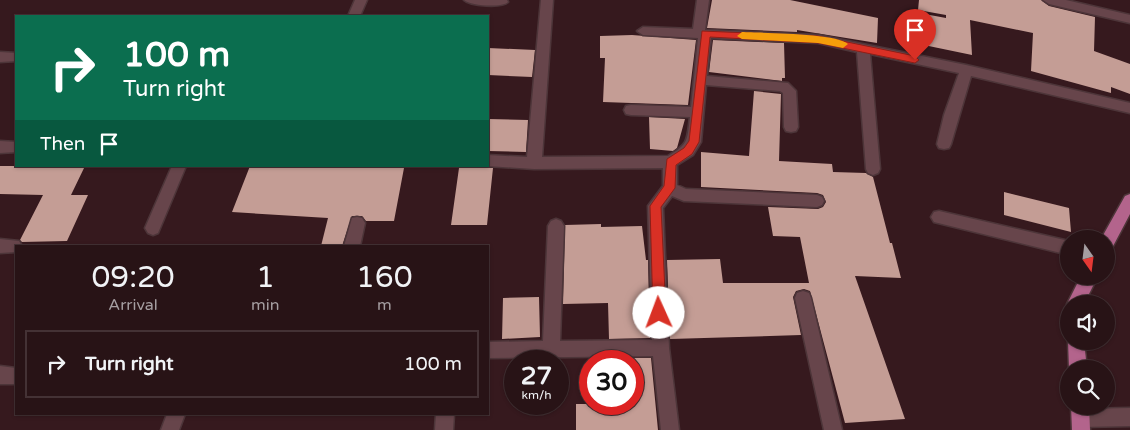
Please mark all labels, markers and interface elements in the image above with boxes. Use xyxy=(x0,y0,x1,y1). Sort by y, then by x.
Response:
pin xyxy=(894,9,936,60)
icon: arrive xyxy=(901,16,929,44)
text: 100 m xyxy=(123,34,230,76)
icon: right xyxy=(40,35,105,100)
text: Turn right xyxy=(123,76,225,102)
icon: arrive xyxy=(95,130,123,158)
text: Then xyxy=(40,133,85,155)
north arrow xyxy=(1060,230,1115,285)
map controls xyxy=(1060,230,1115,415)
text: 09:20 xyxy=(91,259,175,296)
text: 1 xyxy=(256,259,275,296)
text: 160 xyxy=(356,259,413,296)
position arrow xyxy=(632,286,684,338)
text: Arrival xyxy=(108,295,158,315)
text: min xyxy=(251,295,280,315)
text: m xyxy=(377,295,392,315)
button: sound xyxy=(1060,295,1115,350)
icon: right xyxy=(42,350,70,378)
speed limit sign: 30 xyxy=(579,350,644,415)
text: Turn right xyxy=(85,353,173,375)
text: 100 m xyxy=(404,353,462,375)
button: search xyxy=(1060,360,1115,415)
text: 27 xyxy=(521,361,552,391)
text: km/h xyxy=(521,388,552,402)

